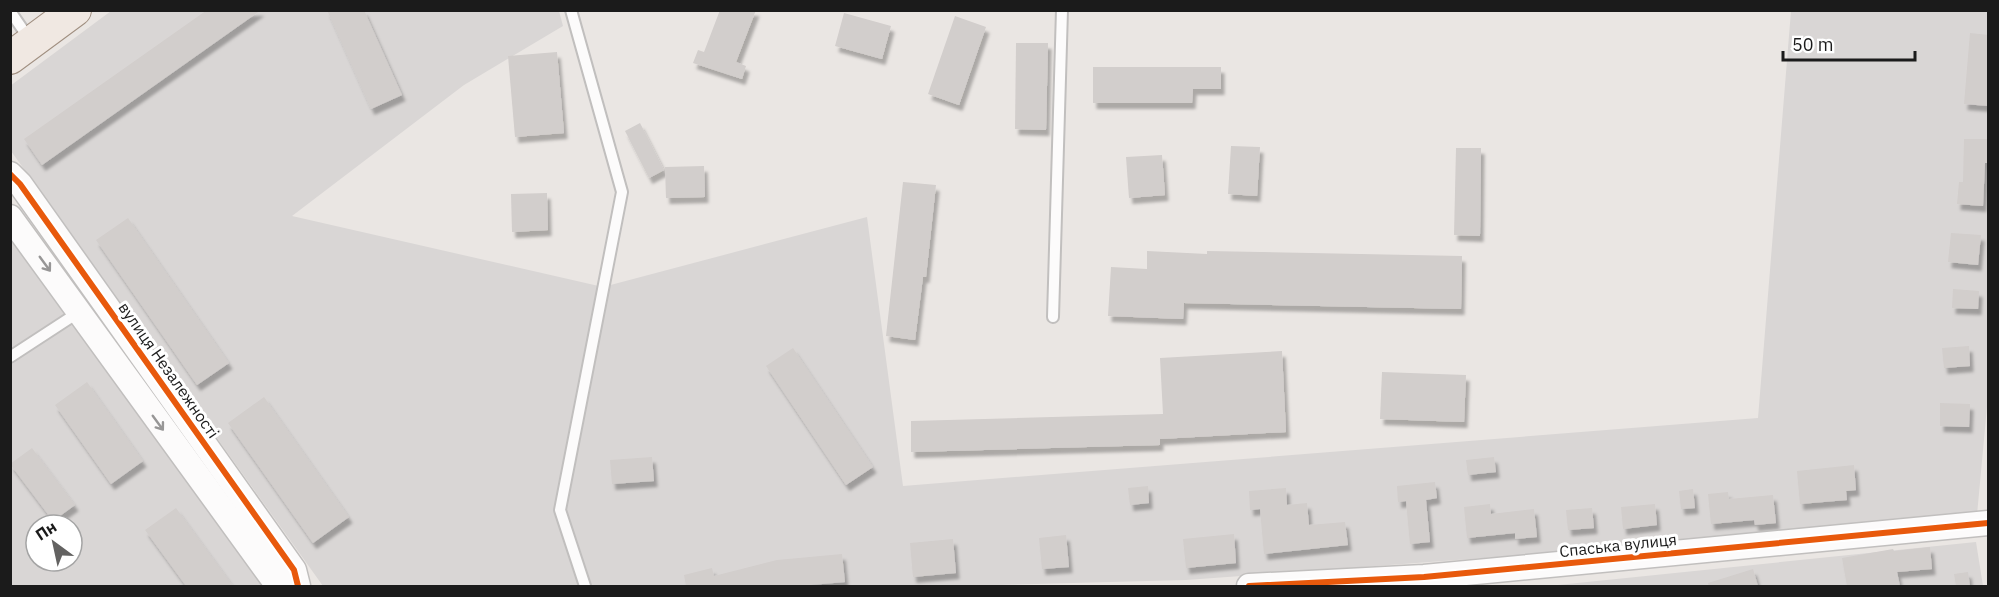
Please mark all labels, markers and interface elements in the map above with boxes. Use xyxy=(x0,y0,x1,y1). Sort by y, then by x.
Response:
scale bar xyxy=(1783,24,1915,62)
text: 50 m xyxy=(1792,33,1834,56)
one-way arrow xyxy=(39,256,51,272)
street label: вулиця Незалежності xyxy=(114,298,224,442)
one-way arrow xyxy=(152,414,165,430)
north arrow xyxy=(24,513,84,573)
text: Пн xyxy=(32,516,60,545)
street label: Спаська вулиця xyxy=(1558,529,1678,561)

